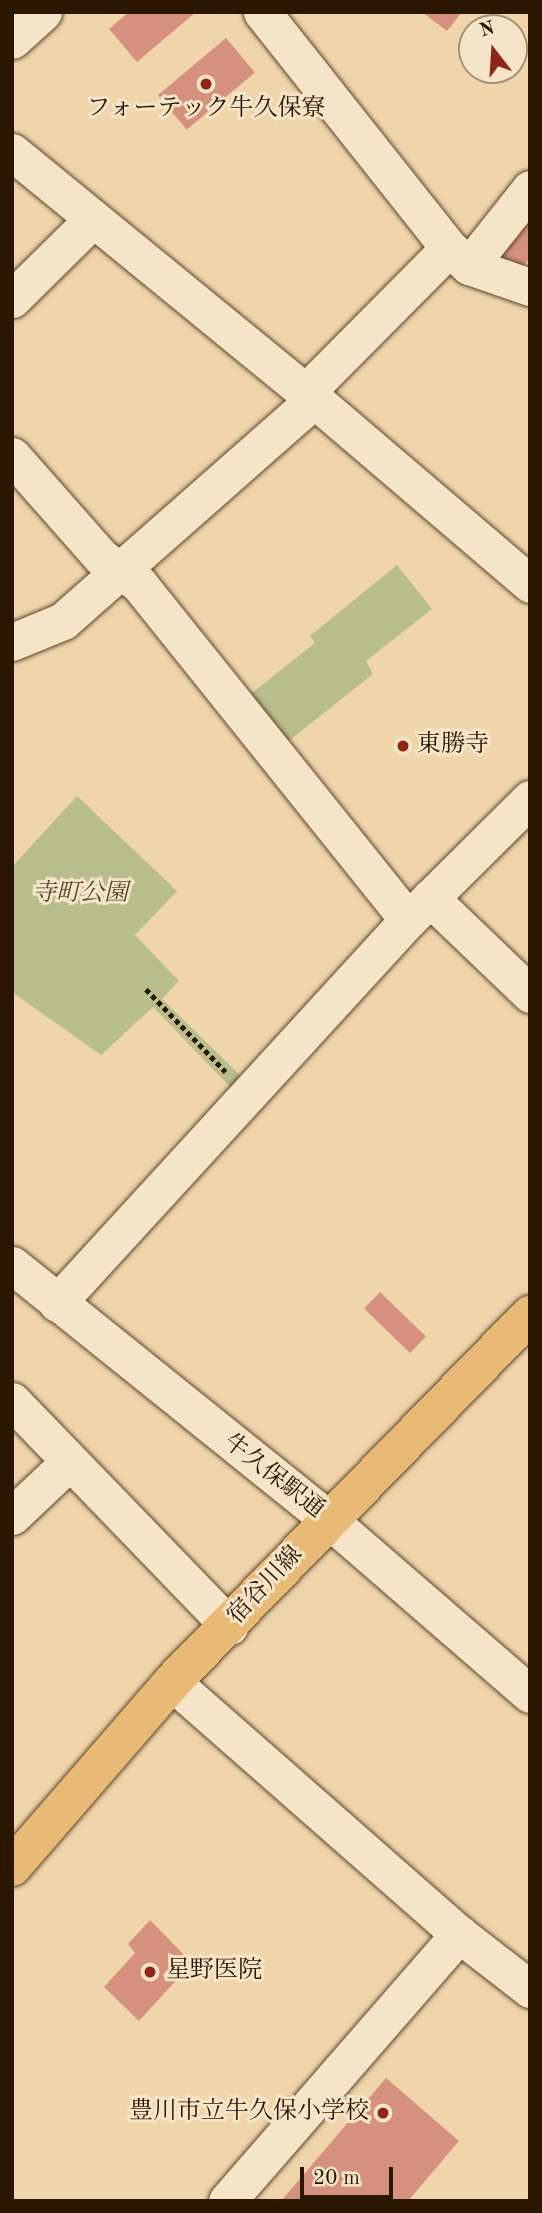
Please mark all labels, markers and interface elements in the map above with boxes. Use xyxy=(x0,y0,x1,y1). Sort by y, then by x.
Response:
north arrow xyxy=(458,14,528,84)
text: N xyxy=(478,19,497,42)
marker: フォーテック牛久保寮 xyxy=(198,76,214,92)
place label: フォーテック牛久保寮 xyxy=(86,96,326,124)
place label: 東勝寺 xyxy=(417,732,489,760)
marker: 東勝寺 xyxy=(395,738,411,754)
park label: 寺町公園 xyxy=(32,881,128,909)
street label: 牛久保駅通 xyxy=(217,1429,329,1525)
street label: 宿谷川線 xyxy=(223,1541,309,1631)
place label: 星野医院 xyxy=(166,1958,262,1986)
marker: 星野医院 xyxy=(140,1962,160,1982)
place label: 豊川市立牛久保小学校 xyxy=(129,2099,369,2127)
marker: 豊川市立牛久保小学校 xyxy=(375,2105,391,2121)
scale bar xyxy=(304,2154,397,2198)
text: 20 m xyxy=(313,2168,360,2189)

